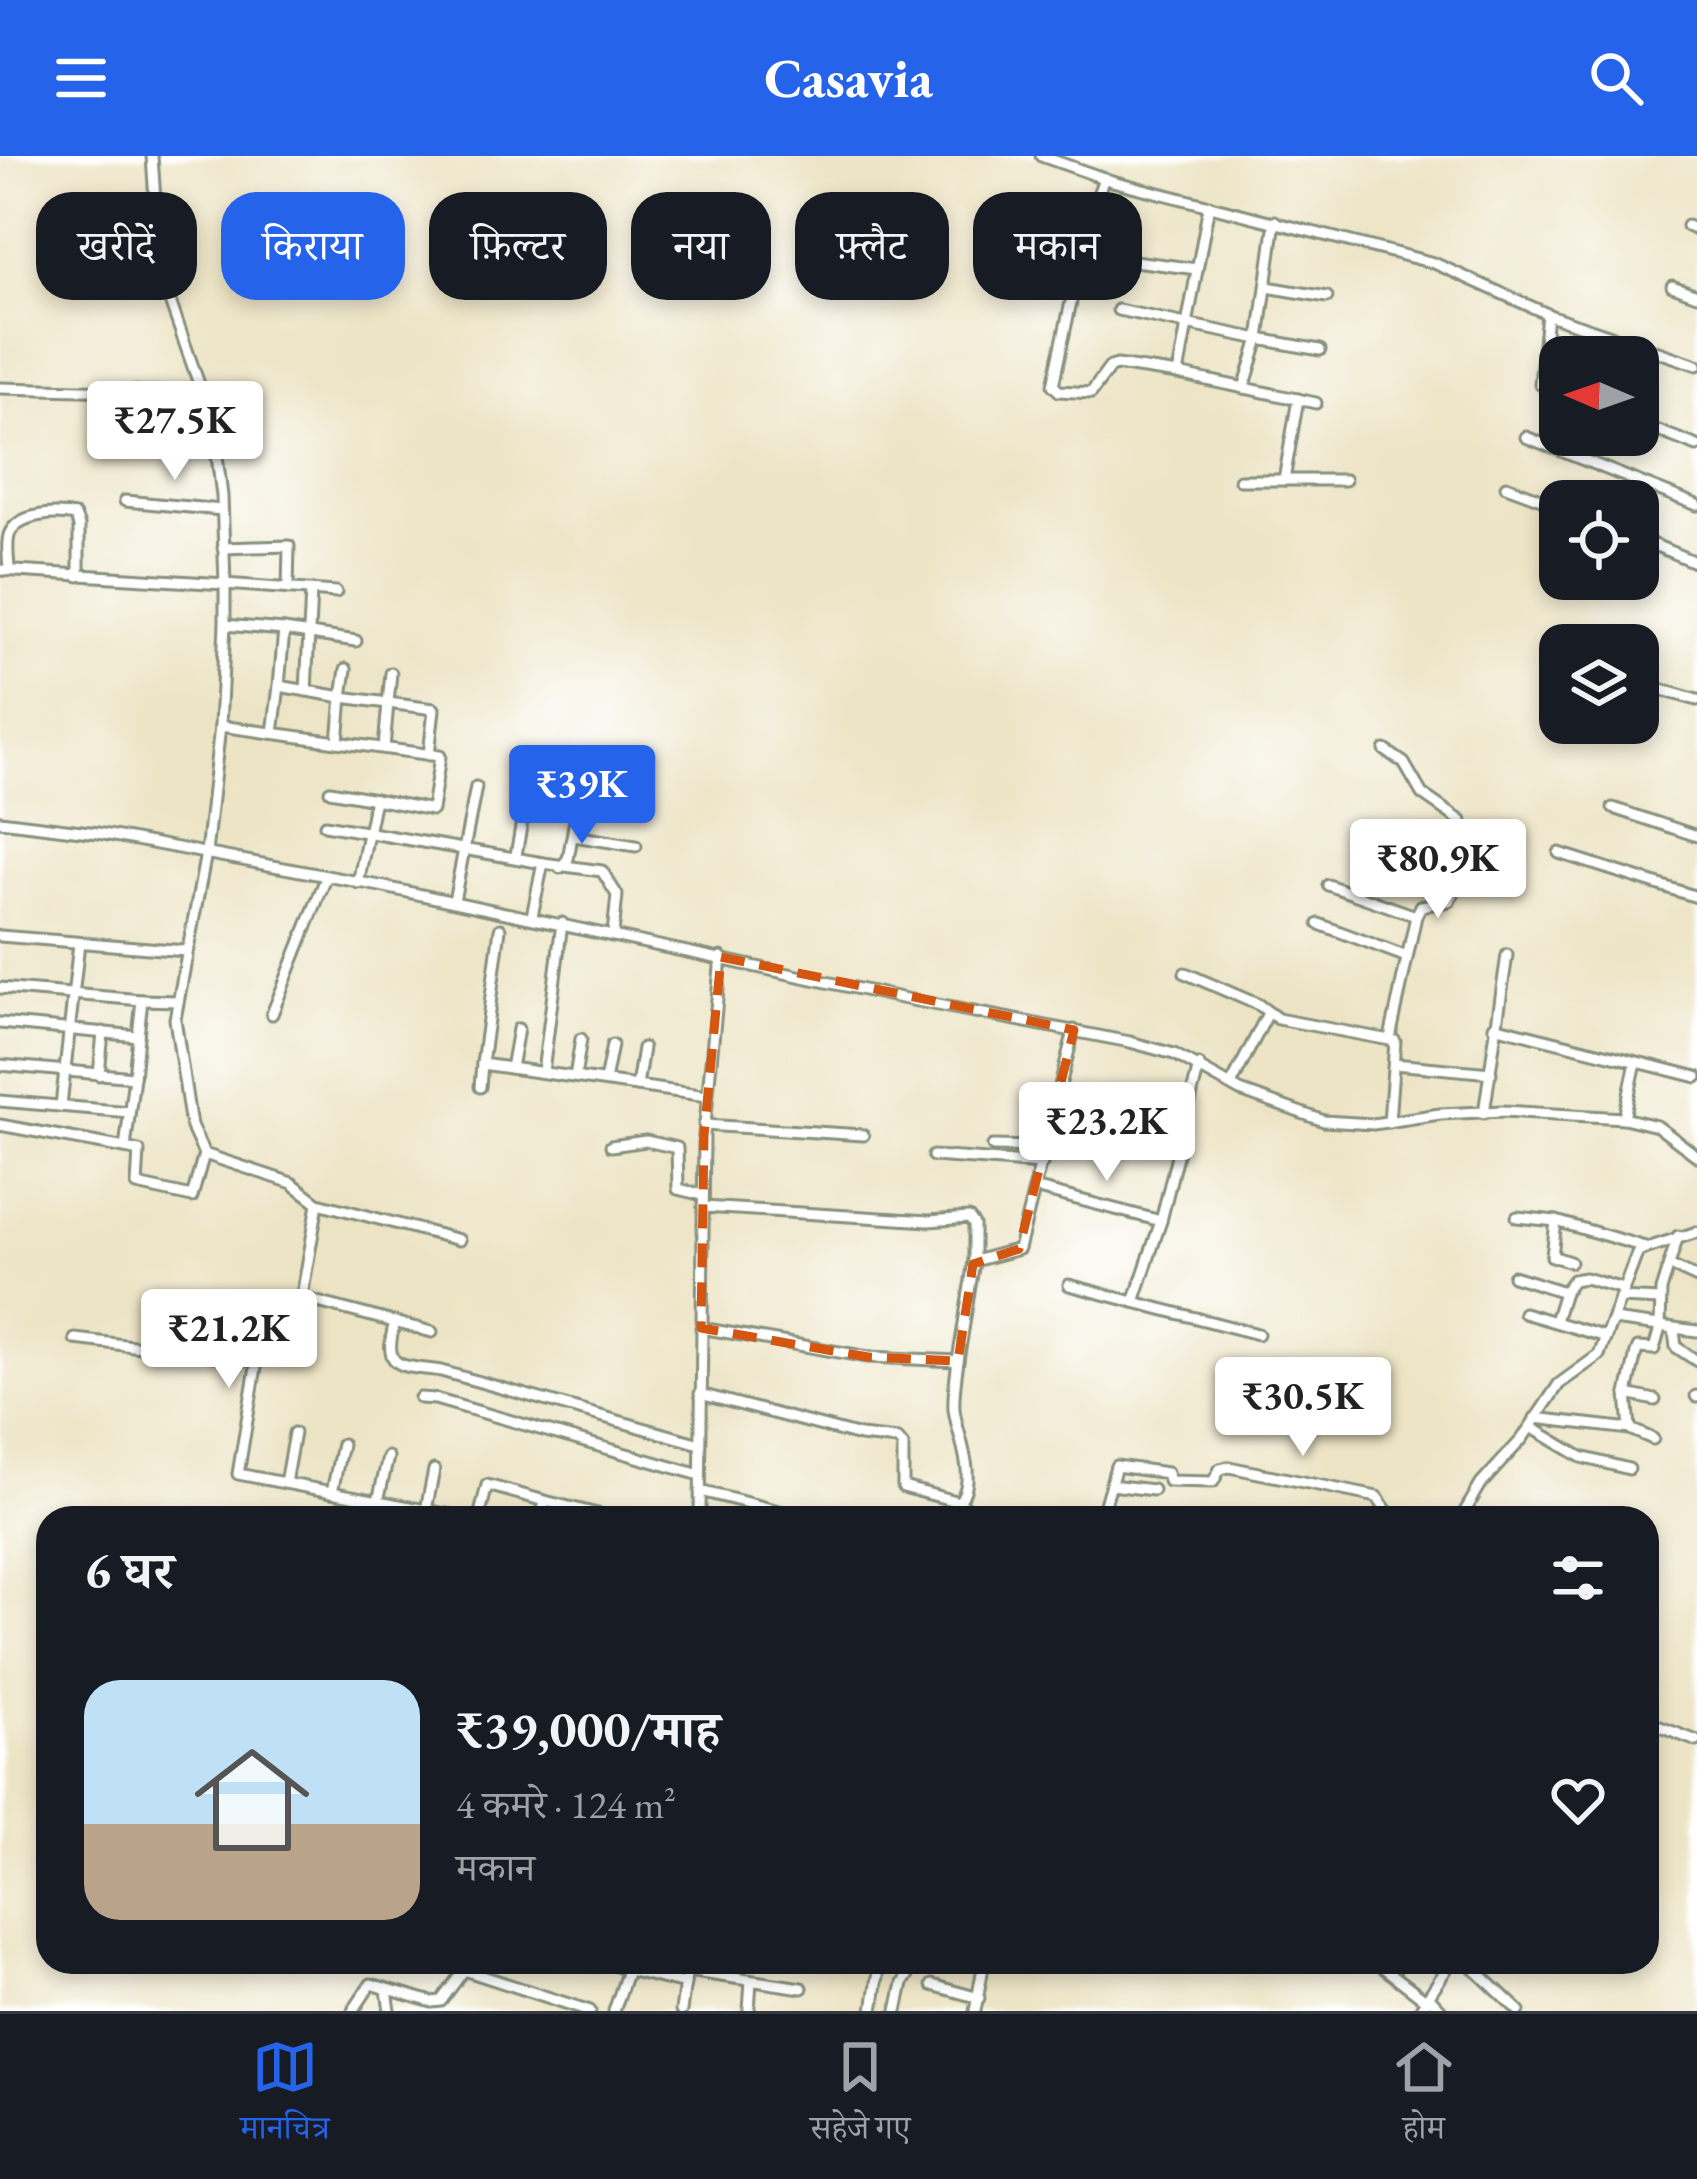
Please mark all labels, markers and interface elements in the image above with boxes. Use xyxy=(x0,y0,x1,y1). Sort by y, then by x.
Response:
text: Casavia xyxy=(764,43,933,113)
icon: menu xyxy=(48,45,114,111)
icon: search xyxy=(1583,45,1649,111)
chip: खरीदें xyxy=(36,192,197,300)
chip: किराया xyxy=(221,192,405,300)
chip: फ़िल्टर xyxy=(429,192,607,300)
chip: नया xyxy=(631,192,771,300)
chip: फ़्लैट xyxy=(795,192,949,300)
chip: मकान xyxy=(973,192,1142,300)
north arrow xyxy=(1539,336,1659,456)
map controls xyxy=(1539,336,1659,744)
pin: ₹27.5K xyxy=(77,381,273,483)
text: ₹27.5K xyxy=(114,394,236,445)
button: locate xyxy=(1539,480,1659,600)
button: layers xyxy=(1539,624,1659,744)
pin: ₹39K xyxy=(511,745,653,847)
text: ₹39K xyxy=(536,758,628,809)
pin: ₹80.9K xyxy=(1340,819,1536,921)
text: ₹80.9K xyxy=(1377,832,1499,883)
pin: ₹23.2K xyxy=(1009,1082,1205,1184)
text: ₹23.2K xyxy=(1046,1095,1168,1146)
pin: ₹21.2K xyxy=(131,1289,327,1391)
text: ₹21.2K xyxy=(168,1302,290,1353)
pin: ₹30.5K xyxy=(1205,1357,1401,1459)
text: ₹30.5K xyxy=(1242,1370,1364,1421)
text: 6 घर xyxy=(84,1537,174,1603)
icon: filters xyxy=(1545,1545,1611,1611)
text: ₹39,000/माह xyxy=(456,1696,720,1762)
icon: home xyxy=(180,1728,324,1872)
icon: heart xyxy=(1545,1767,1611,1833)
text: 4 कमरे · 124 m² xyxy=(456,1779,676,1830)
text: मकान xyxy=(456,1842,535,1893)
tab: मानचित्र xyxy=(240,2034,330,2160)
tab: सहेजे गए xyxy=(810,2034,910,2160)
tab: होम xyxy=(1391,2034,1457,2160)

